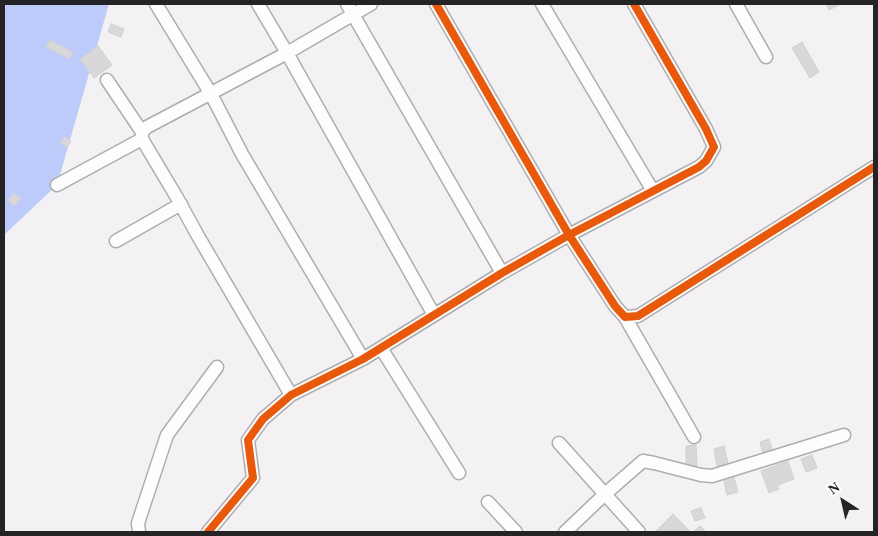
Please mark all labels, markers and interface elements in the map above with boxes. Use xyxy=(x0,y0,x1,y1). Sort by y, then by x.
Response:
north arrow xyxy=(818,476,868,526)
text: N xyxy=(826,479,843,497)

